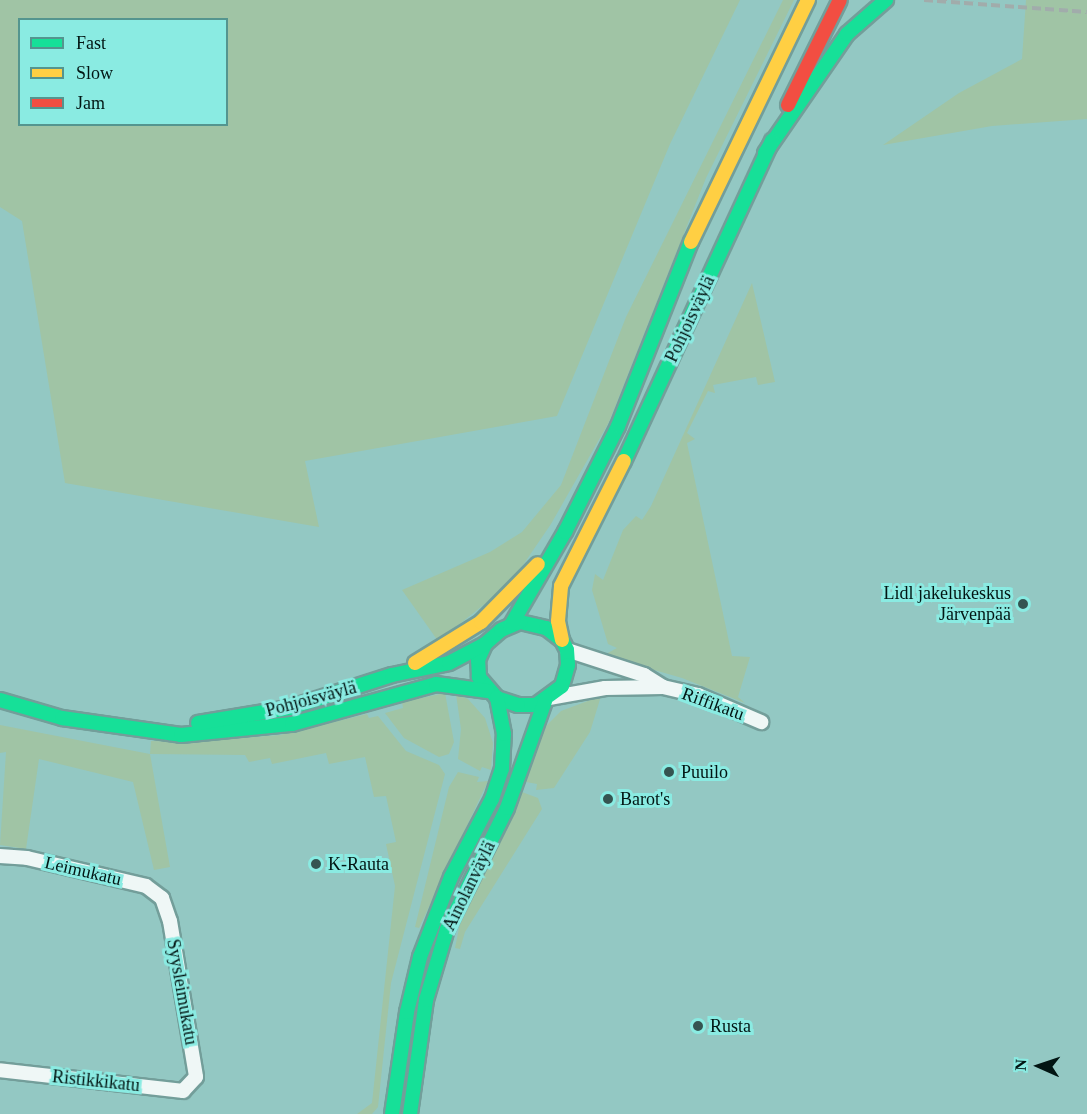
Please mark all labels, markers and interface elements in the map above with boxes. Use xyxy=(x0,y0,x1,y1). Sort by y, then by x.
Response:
legend xyxy=(18,18,228,126)
text: Fast xyxy=(76,33,106,53)
text: Slow xyxy=(76,63,113,83)
text: Jam xyxy=(76,93,105,113)
street label: Pohjoisväylä xyxy=(661,272,719,366)
place label: Lidl jakelukeskus Järvenpää xyxy=(884,583,1011,626)
marker: Lidl jakelukeskus Järvenpää xyxy=(1016,597,1030,611)
street label: Pohjoisväylä xyxy=(263,677,359,721)
street label: Riffikatu xyxy=(679,683,747,725)
place label: Puuilo xyxy=(681,761,728,783)
marker: Puuilo xyxy=(662,765,676,779)
place label: Barot's xyxy=(620,788,670,810)
marker: Barot's xyxy=(601,792,615,806)
street label: Ainolanväylä xyxy=(438,838,500,934)
street label: Leimukatu xyxy=(43,852,123,890)
place label: K-Rauta xyxy=(328,853,389,875)
marker: K-Rauta xyxy=(309,857,323,871)
street label: Syysleimukatu xyxy=(162,937,202,1047)
place label: Rusta xyxy=(710,1015,751,1037)
marker: Rusta xyxy=(691,1019,705,1033)
north arrow xyxy=(1009,1036,1069,1096)
text: N xyxy=(1012,1059,1029,1071)
street label: Ristikkikatu xyxy=(51,1066,141,1096)

